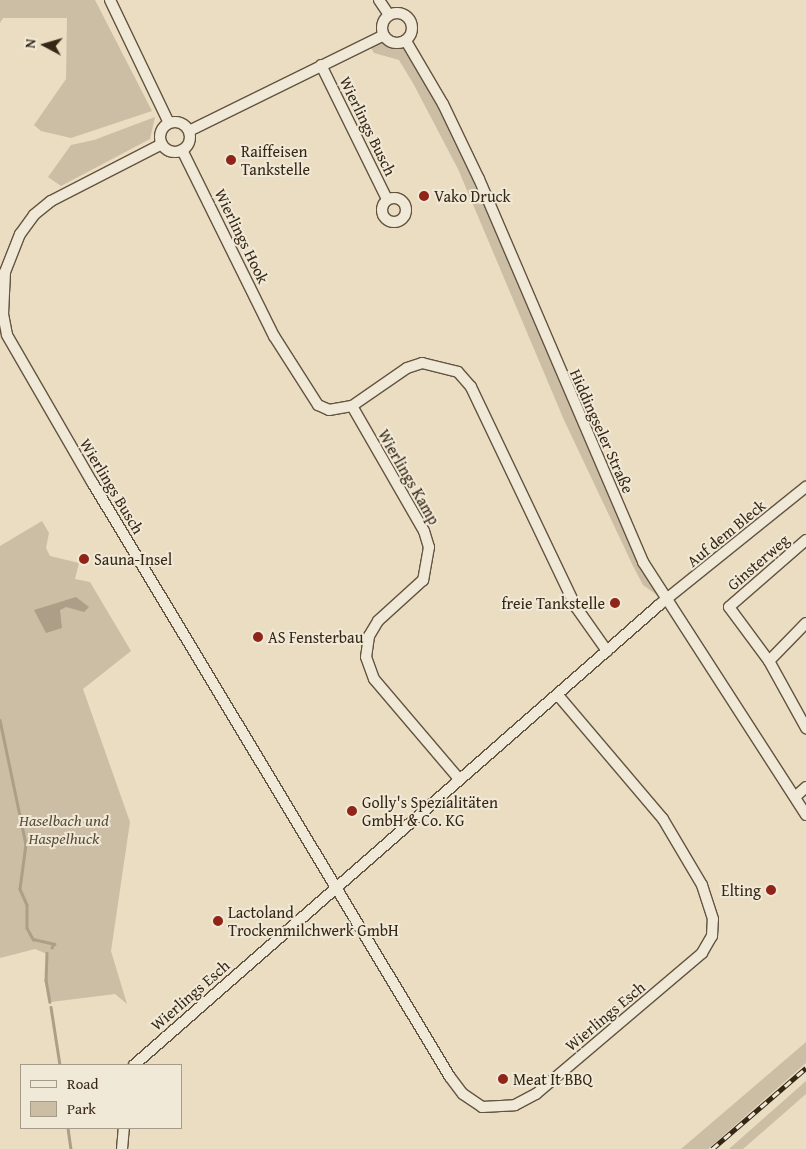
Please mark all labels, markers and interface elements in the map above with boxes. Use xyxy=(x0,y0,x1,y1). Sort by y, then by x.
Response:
north arrow xyxy=(20,20,70,70)
text: N xyxy=(20,38,41,49)
street label: Wierlings Busch xyxy=(336,73,400,179)
place label: Raiffeisen Tankstelle xyxy=(241,141,310,179)
marker: Raiffeisen Tankstelle xyxy=(225,154,237,166)
street label: Wierlings Hook xyxy=(211,185,273,287)
place label: Vako Druck xyxy=(434,186,511,206)
marker: Vako Druck xyxy=(418,190,430,202)
street label: Hiddingseler Straße xyxy=(566,366,638,496)
street label: Wierlings Kamp xyxy=(374,426,444,528)
street label: Wierlings Busch xyxy=(76,435,148,537)
street label: Auf dem Bleck xyxy=(683,495,769,571)
street label: Ginsterweg xyxy=(723,530,793,594)
place label: Sauna-Insel xyxy=(94,549,172,569)
marker: Sauna-Insel xyxy=(78,553,90,565)
place label: freie Tankstelle xyxy=(501,593,605,613)
marker: freie Tankstelle xyxy=(609,597,621,609)
place label: AS Fensterbau xyxy=(268,627,363,647)
marker: AS Fensterbau xyxy=(252,631,264,643)
place label: Golly's Spezialitäten GmbH & Co. KG xyxy=(362,792,498,830)
marker: Golly's Spezialitäten GmbH & Co. KG xyxy=(346,805,358,817)
park label: Haselbach und Haspelhuck xyxy=(19,810,109,848)
place label: Elting xyxy=(721,880,761,900)
marker: Elting xyxy=(765,884,777,896)
place label: Lactoland Trockenmilchwerk GmbH xyxy=(228,902,399,940)
marker: Lactoland Trockenmilchwerk GmbH xyxy=(212,915,224,927)
street label: Wierlings Esch xyxy=(147,956,233,1034)
street label: Wierlings Esch xyxy=(561,977,649,1055)
legend xyxy=(20,1064,182,1129)
place label: Meat It BBQ xyxy=(513,1069,592,1089)
text: Road xyxy=(67,1073,98,1094)
marker: Meat It BBQ xyxy=(497,1073,509,1085)
text: Park xyxy=(67,1098,96,1119)

